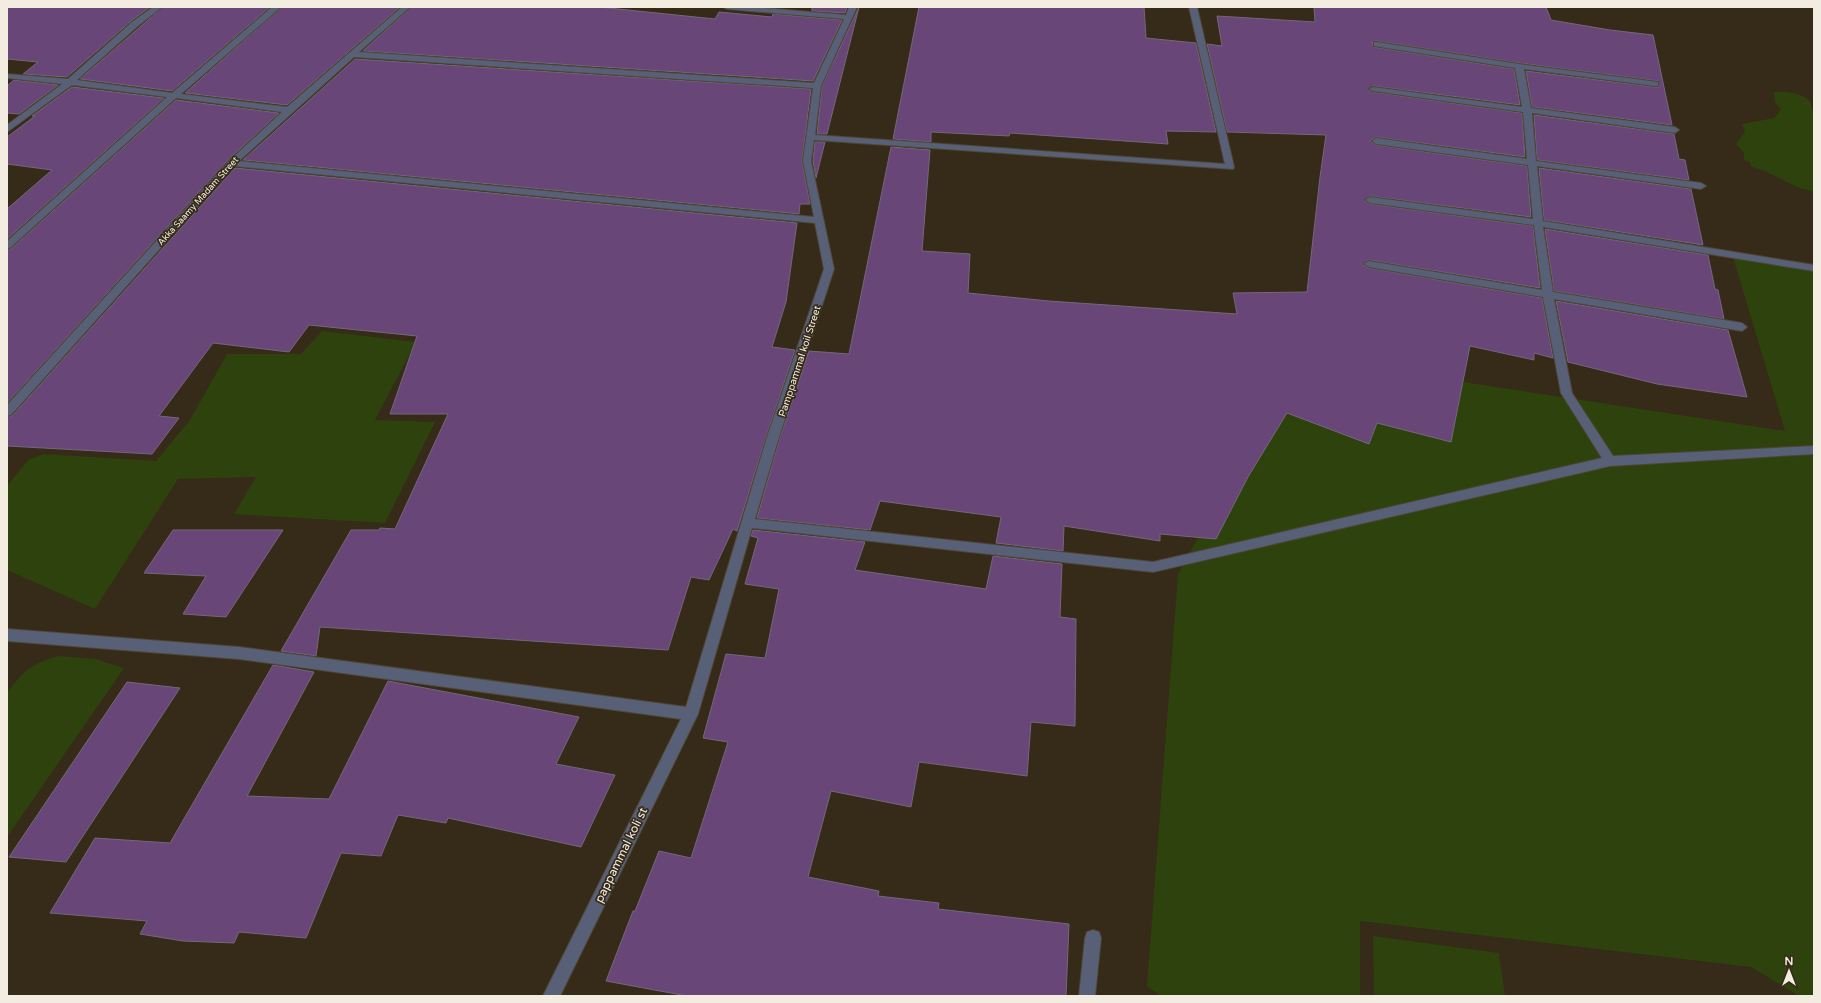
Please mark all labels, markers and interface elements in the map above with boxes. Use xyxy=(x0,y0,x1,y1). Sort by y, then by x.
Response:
street label: Akka Saamy Madam Street xyxy=(156,154,242,248)
street label: Pamppammal koil Street xyxy=(776,304,824,418)
street label: pappammal koli st xyxy=(592,805,650,905)
north arrow xyxy=(1769,951,1809,991)
text: N xyxy=(1785,955,1793,968)

